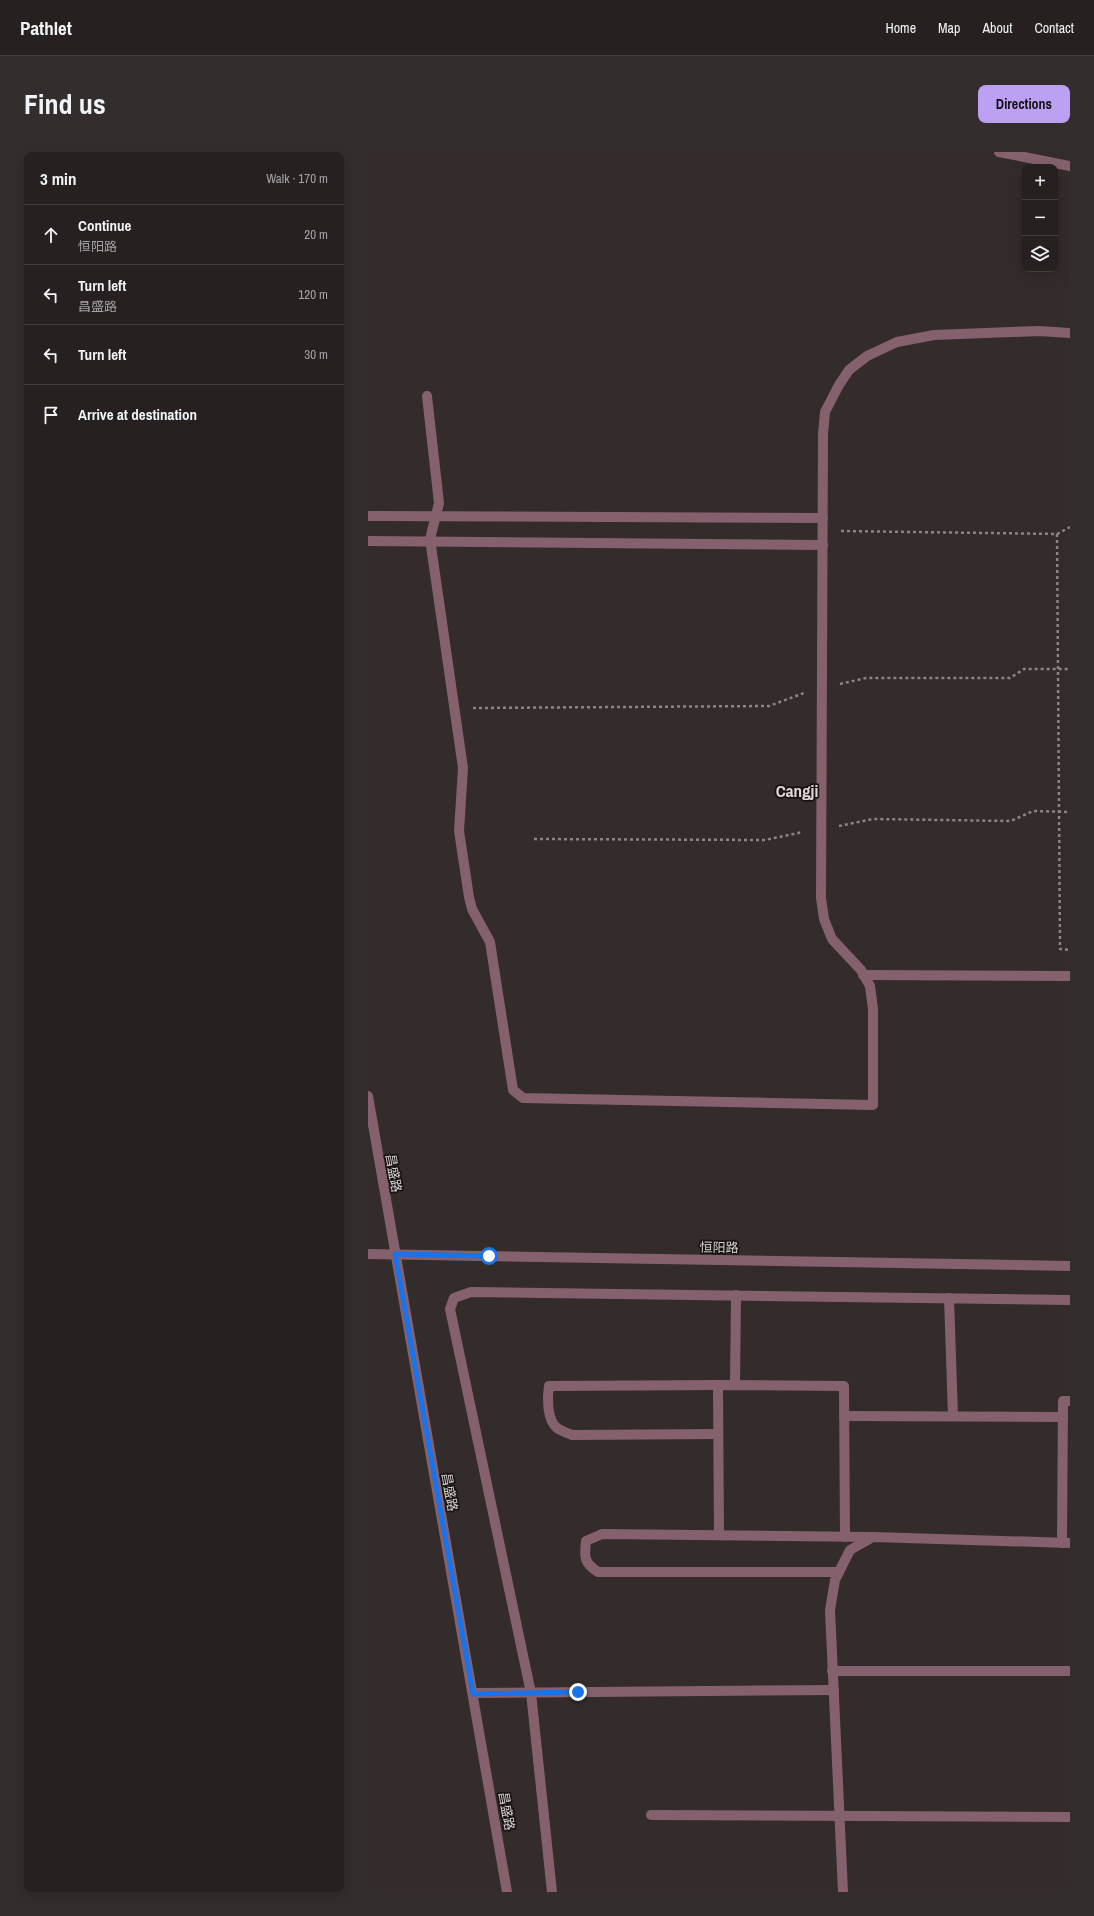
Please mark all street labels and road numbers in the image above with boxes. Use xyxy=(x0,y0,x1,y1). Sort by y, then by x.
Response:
street label: 昌盛路 xyxy=(382,1152,405,1194)
street label: 恒阳路 xyxy=(699,1239,739,1256)
street label: 昌盛路 xyxy=(438,1471,461,1513)
street label: 昌盛路 xyxy=(495,1790,518,1832)

